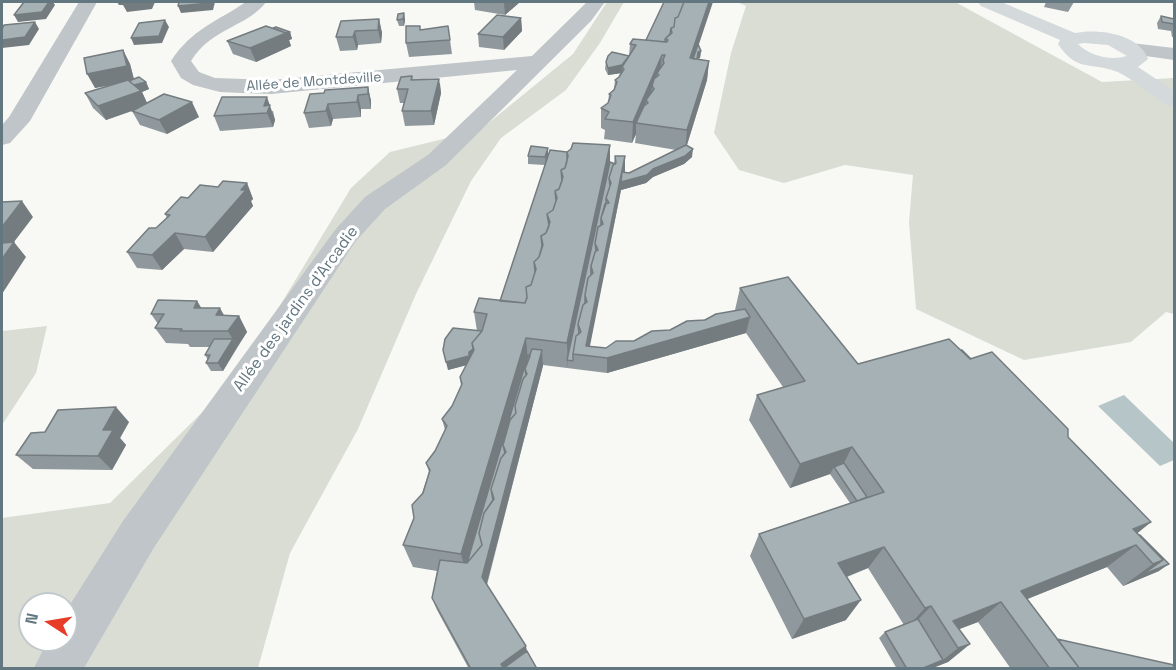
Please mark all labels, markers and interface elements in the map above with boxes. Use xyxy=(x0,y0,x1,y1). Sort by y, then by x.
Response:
street label: Allée de Montdeville xyxy=(246,69,382,95)
street label: Allée des jardins d'Arcadie xyxy=(230,223,362,395)
north arrow xyxy=(18,592,78,652)
text: N xyxy=(20,611,43,626)

